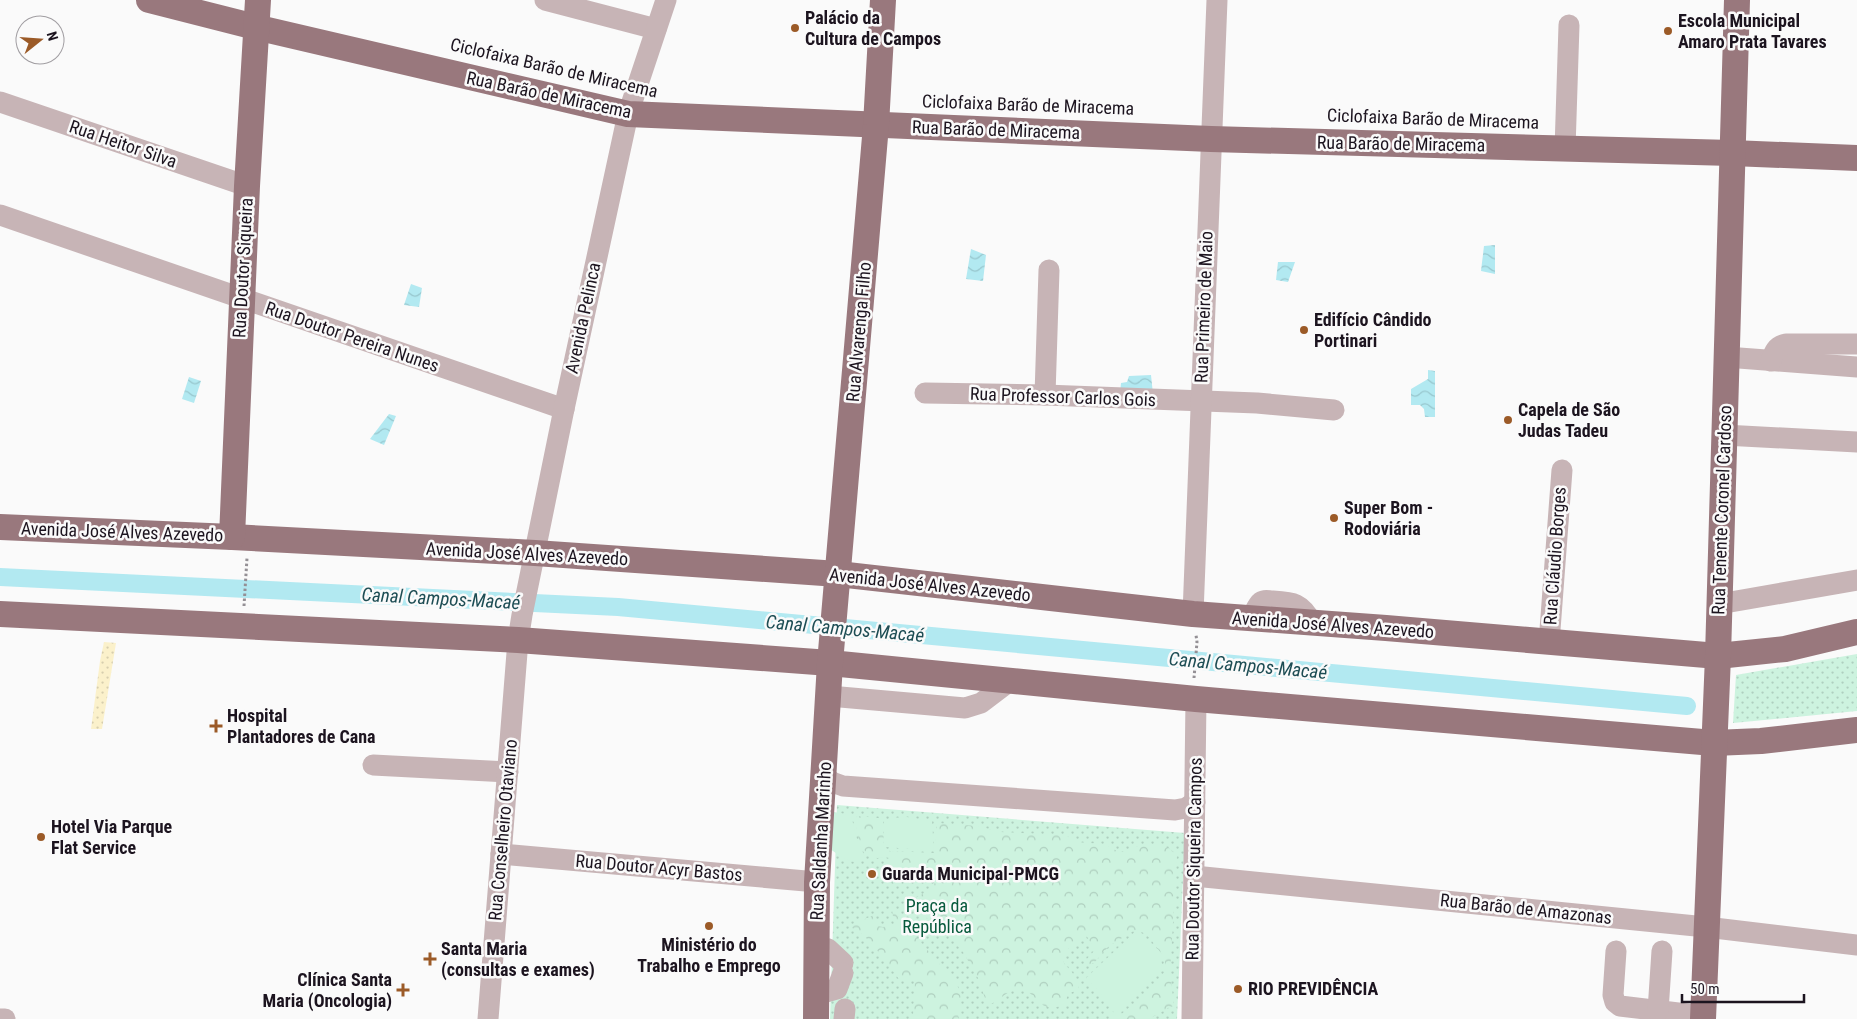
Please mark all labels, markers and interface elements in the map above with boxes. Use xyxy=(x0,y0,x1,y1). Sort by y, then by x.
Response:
place label: Palácio da Cultura de Campos xyxy=(805,7,941,49)
place label: Escola Municipal Amaro Prata Tavares xyxy=(1678,10,1827,52)
north arrow xyxy=(15,15,65,65)
marker: Palácio da Cultura de Campos xyxy=(789,22,801,34)
marker: Escola Municipal Amaro Prata Tavares xyxy=(1662,25,1674,37)
text: N xyxy=(44,30,61,43)
street label: Ciclofaixa Barão de Miracema xyxy=(448,33,660,102)
street label: Rua Barão de Miracema xyxy=(465,67,634,122)
street label: Ciclofaixa Barão de Miracema xyxy=(922,90,1134,119)
street label: Ciclofaixa Barão de Miracema xyxy=(1327,104,1539,133)
street label: Rua Heitor Silva xyxy=(67,115,180,172)
street label: Rua Barão de Miracema xyxy=(912,116,1080,143)
street label: Rua Barão de Miracema xyxy=(1317,132,1485,155)
street label: Rua Doutor Siqueira xyxy=(228,197,257,339)
street label: Rua Primeiro de Maio xyxy=(1190,231,1217,383)
street label: Avenida Pelinca xyxy=(561,261,604,375)
street label: Rua Alvarenga Filho xyxy=(842,261,875,403)
street label: Rua Doutor Pereira Nunes xyxy=(263,297,442,376)
place label: Edifício Cândido Portinari xyxy=(1314,309,1432,351)
marker: Edifício Cândido Portinari xyxy=(1298,324,1310,336)
street label: Rua Professor Carlos Gois xyxy=(970,383,1156,410)
place label: Capela de São Judas Tadeu xyxy=(1518,399,1620,441)
street label: Rua Tenente Coronel Cardoso xyxy=(1707,405,1736,615)
marker: Capela de São Judas Tadeu xyxy=(1502,414,1514,426)
street label: Rua Cláudio Borges xyxy=(1539,486,1570,626)
place label: Super Bom - Rodoviária xyxy=(1344,497,1433,539)
marker: Super Bom - Rodoviária xyxy=(1328,512,1340,524)
street label: Avenida José Alves Azevedo xyxy=(20,517,224,546)
street label: Avenida José Alves Azevedo xyxy=(425,538,629,569)
street label: Avenida José Alves Azevedo xyxy=(828,563,1032,606)
water label: Canal Campos-Macaé xyxy=(361,583,521,614)
street label: Avenida José Alves Azevedo xyxy=(1231,607,1435,642)
water label: Canal Campos-Macaé xyxy=(765,610,925,647)
water label: Canal Campos-Macaé xyxy=(1168,647,1328,684)
place label: Hospital Plantadores de Cana xyxy=(227,705,375,747)
marker: Hospital Plantadores de Cana xyxy=(209,719,223,733)
street label: Rua Conselheiro Otaviano xyxy=(484,738,521,922)
street label: Rua Doutor Siqueira Campos xyxy=(1181,757,1206,961)
street label: Rua Saldanha Marinho xyxy=(806,761,835,921)
place label: Hotel Via Parque Flat Service xyxy=(51,816,173,858)
marker: Hotel Via Parque Flat Service xyxy=(35,831,47,843)
street label: Rua Doutor Acyr Bastos xyxy=(575,850,743,885)
place label: Guarda Municipal-PMCG xyxy=(882,863,1059,884)
marker: Guarda Municipal-PMCG xyxy=(866,868,878,880)
street label: Rua Barão de Amazonas xyxy=(1439,889,1613,928)
park label: Praça da República xyxy=(902,895,972,937)
marker: Ministério do Trabalho e Emprego xyxy=(703,920,715,932)
place label: Ministério do Trabalho e Emprego xyxy=(637,934,781,976)
place label: Santa Maria (consultas e exames) xyxy=(441,938,595,981)
marker: Santa Maria (consultas e exames) xyxy=(423,952,437,966)
place label: Clínica Santa Maria (Oncologia) xyxy=(263,969,392,1012)
scale bar xyxy=(1682,972,1804,1004)
place label: RIO PREVIDÊNCIA xyxy=(1248,978,1378,999)
text: 50 m xyxy=(1690,980,1720,998)
marker: Clínica Santa Maria (Oncologia) xyxy=(396,983,410,997)
marker: RIO PREVIDÊNCIA xyxy=(1232,983,1244,995)

